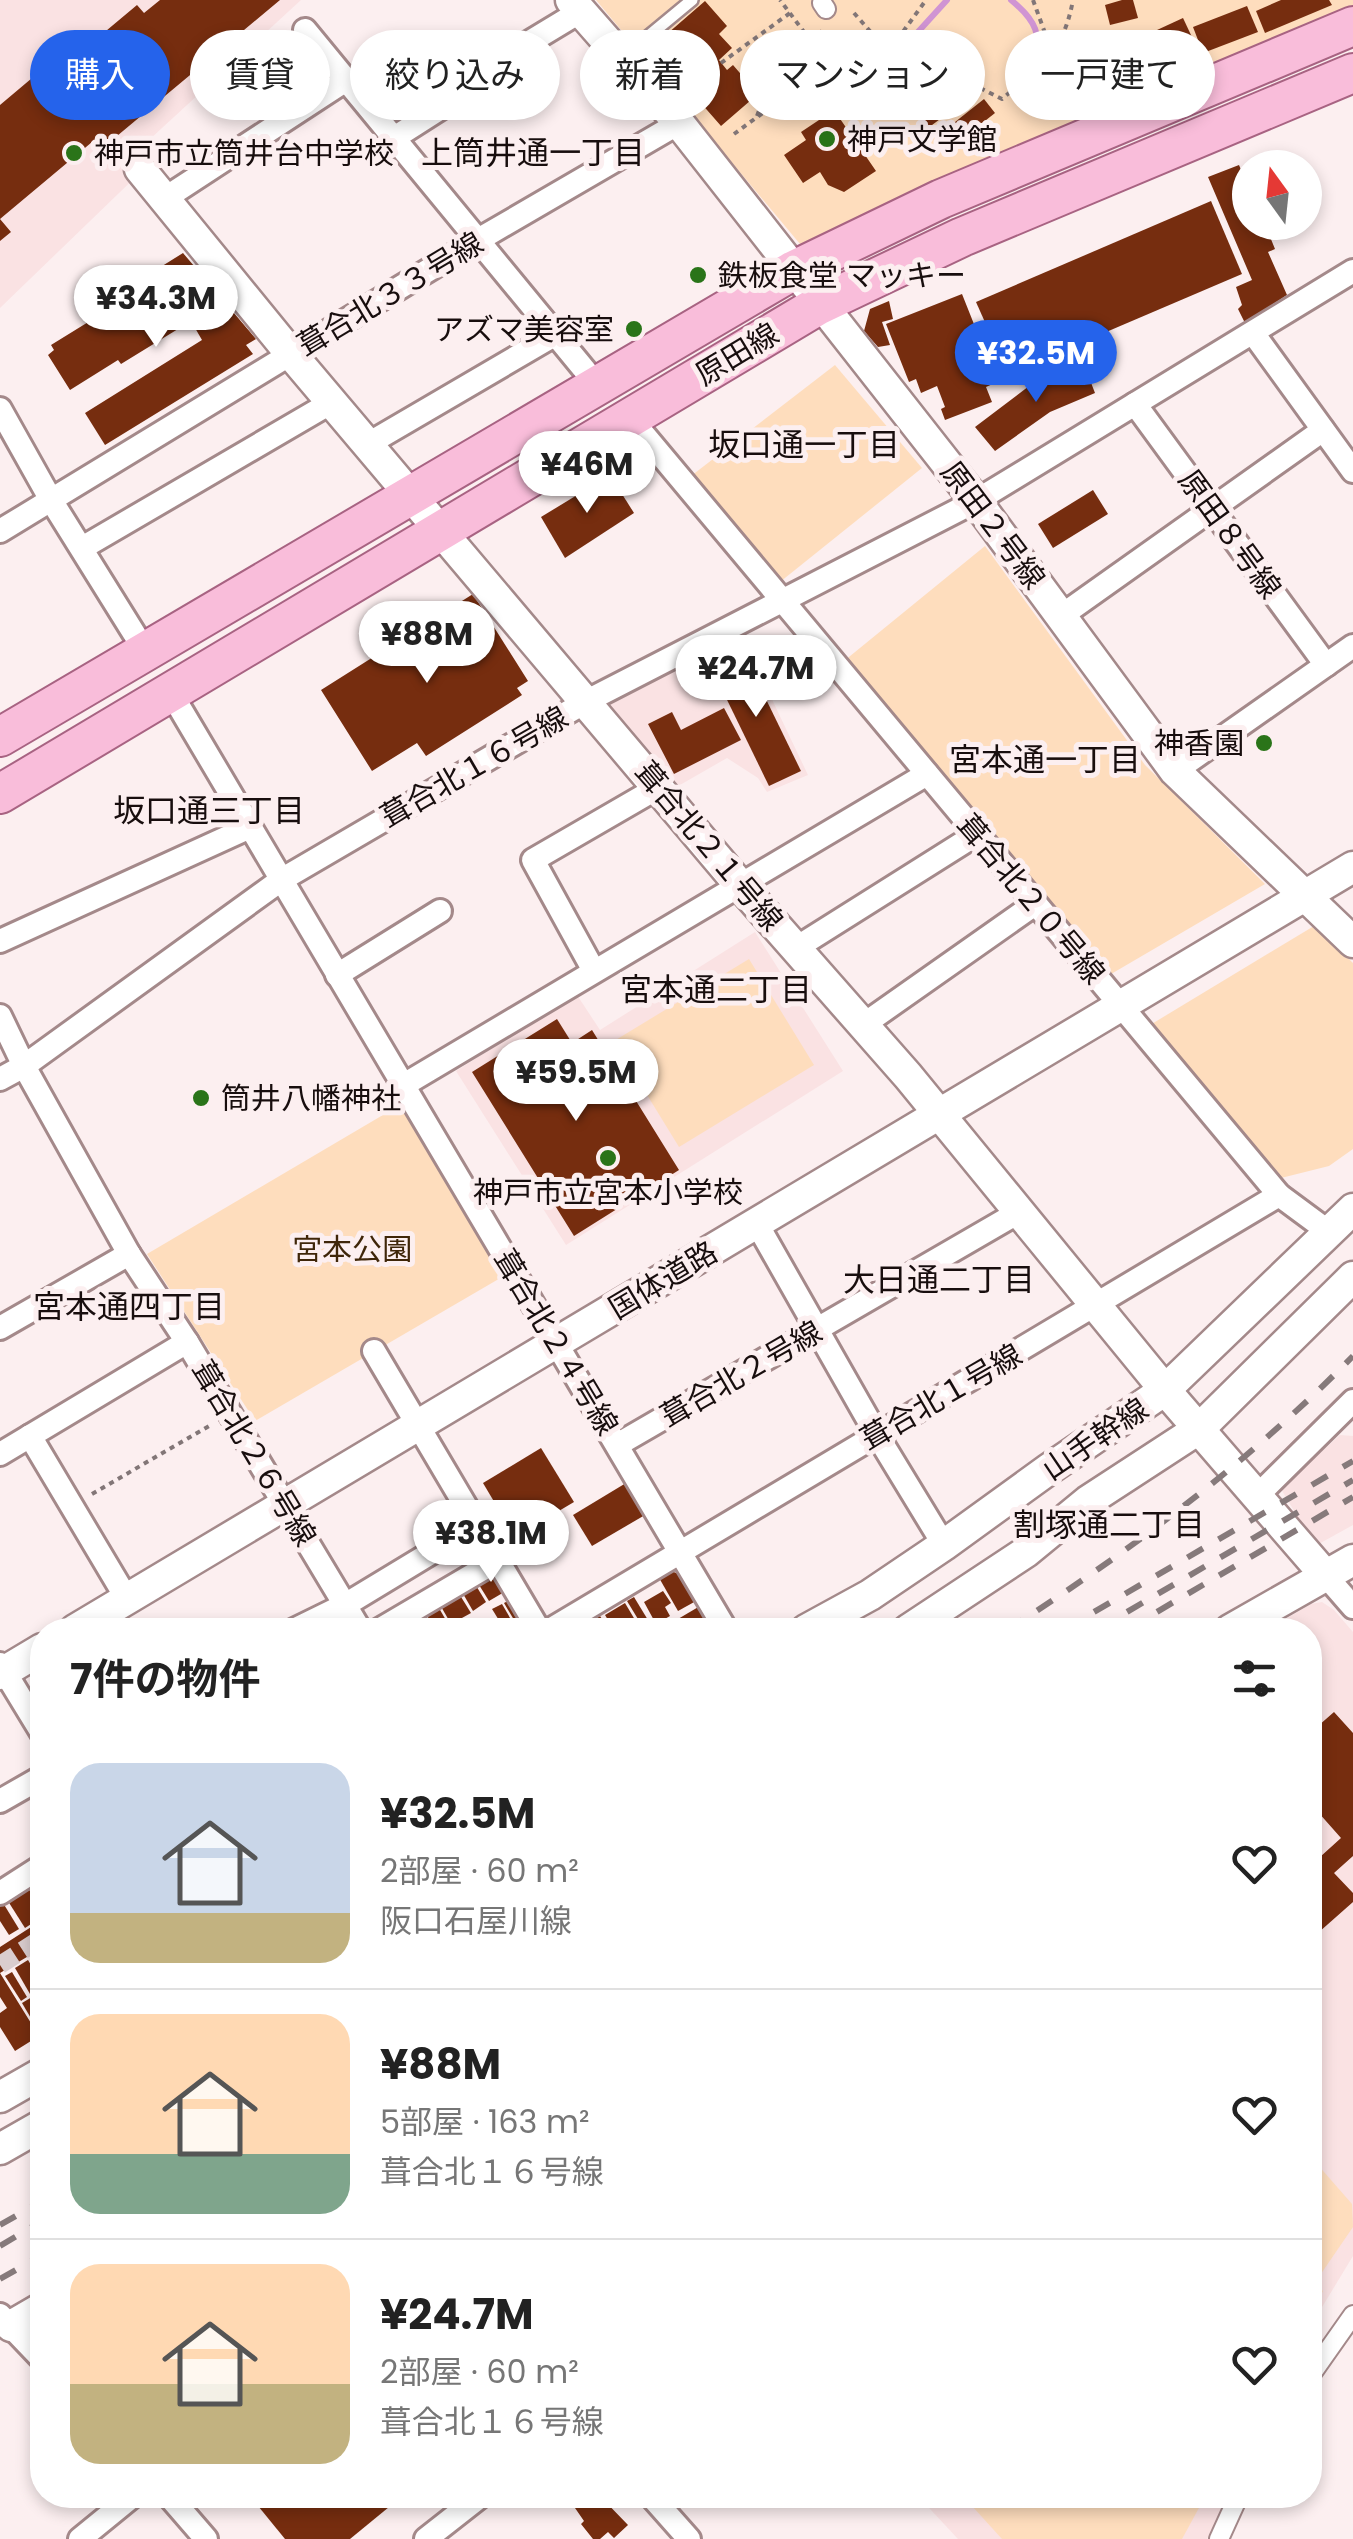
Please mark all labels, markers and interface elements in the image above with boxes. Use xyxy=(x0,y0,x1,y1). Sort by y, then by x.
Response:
chip: 購入 xyxy=(30,30,170,120)
chip: 賃貸 xyxy=(190,30,330,120)
chip: 絞り込み xyxy=(350,30,560,120)
chip: 新着 xyxy=(580,30,720,120)
chip: マンション xyxy=(740,30,985,120)
chip: 一戸建て xyxy=(1005,30,1215,120)
place label: 神戸文学館 xyxy=(847,118,997,161)
marker: 神戸文学館 xyxy=(816,128,838,150)
district label: 上筒井通一丁目 xyxy=(421,130,645,175)
place label: 神戸市立筒井台中学校 xyxy=(94,132,394,175)
marker: 神戸市立筒井台中学校 xyxy=(63,142,85,164)
north arrow xyxy=(1232,150,1322,240)
map controls xyxy=(1232,150,1322,240)
street label: 葺合北３３号線 xyxy=(289,221,491,367)
place label: 鉄板食堂 マッキー xyxy=(718,254,966,297)
marker: 鉄板食堂 マッキー xyxy=(687,264,709,286)
pin: ¥34.3M xyxy=(75,265,237,350)
text: ¥34.3M xyxy=(96,275,216,320)
place label: アズマ美容室 xyxy=(434,308,614,351)
street label: 原田線 xyxy=(687,312,787,396)
marker: アズマ美容室 xyxy=(623,318,645,340)
pin: ¥32.5M xyxy=(955,320,1117,405)
text: ¥32.5M xyxy=(977,330,1095,375)
district label: 坂口通一丁目 xyxy=(708,422,900,467)
pin: ¥46M xyxy=(528,431,646,516)
text: ¥46M xyxy=(541,441,633,486)
street label: 原田２号線 xyxy=(931,452,1055,598)
street label: 原田８号線 xyxy=(1169,461,1291,607)
pin: ¥88M xyxy=(368,601,486,686)
text: ¥88M xyxy=(381,611,473,656)
pin: ¥24.7M xyxy=(675,635,837,720)
text: ¥24.7M xyxy=(698,645,814,690)
street label: 葺合北１６号線 xyxy=(372,696,576,838)
place label: 神香園 xyxy=(1154,722,1244,765)
marker: 神香園 xyxy=(1253,732,1275,754)
district label: 宮本通一丁目 xyxy=(949,737,1141,782)
street label: 葺合北２１号線 xyxy=(625,752,793,940)
district label: 坂口通三丁目 xyxy=(113,788,305,833)
street label: 葺合北２０号線 xyxy=(947,805,1115,993)
district label: 宮本通二丁目 xyxy=(620,967,812,1012)
pin: ¥59.5M xyxy=(495,1039,657,1124)
text: ¥59.5M xyxy=(515,1049,637,1094)
place label: 筒井八幡神社 xyxy=(221,1077,401,1120)
marker: 筒井八幡神社 xyxy=(190,1087,212,1109)
marker: 神戸市立宮本小学校 xyxy=(597,1147,619,1169)
place label: 神戸市立宮本小学校 xyxy=(473,1171,743,1214)
park label: 宮本公園 xyxy=(292,1228,412,1271)
street label: 国体道路 xyxy=(600,1231,726,1329)
street label: 葺合北２４号線 xyxy=(483,1241,629,1443)
district label: 大日通二丁目 xyxy=(843,1257,1035,1302)
district label: 宮本通四丁目 xyxy=(33,1284,225,1329)
street label: 葺合北２号線 xyxy=(652,1310,830,1438)
street label: 葺合北１号線 xyxy=(852,1333,1030,1461)
street label: 葺合北２６号線 xyxy=(181,1352,327,1554)
street label: 山手幹線 xyxy=(1033,1388,1157,1490)
pin: ¥38.1M xyxy=(410,1500,572,1585)
district label: 割塚通二丁目 xyxy=(1013,1502,1205,1547)
text: ¥38.1M xyxy=(435,1510,547,1555)
text: 7件の物件 xyxy=(70,1650,260,1709)
icon: filters xyxy=(1227,1651,1282,1706)
text: ¥32.5M xyxy=(380,1784,535,1843)
icon: home xyxy=(150,1803,270,1923)
icon: heart xyxy=(1227,1836,1282,1891)
text: 2部屋 · 60 m² xyxy=(380,1848,579,1893)
text: 阪口石屋川線 xyxy=(380,1898,572,1943)
text: ¥88M xyxy=(380,2035,501,2094)
icon: home xyxy=(150,2054,270,2174)
icon: heart xyxy=(1227,2087,1282,2142)
text: 5部屋 · 163 m² xyxy=(380,2099,589,2144)
text: 葺合北１６号線 xyxy=(380,2149,604,2194)
text: ¥24.7M xyxy=(380,2285,533,2344)
icon: home xyxy=(150,2304,270,2424)
icon: heart xyxy=(1227,2337,1282,2392)
text: 2部屋 · 60 m² xyxy=(380,2349,579,2394)
text: 葺合北１６号線 xyxy=(380,2399,604,2444)

